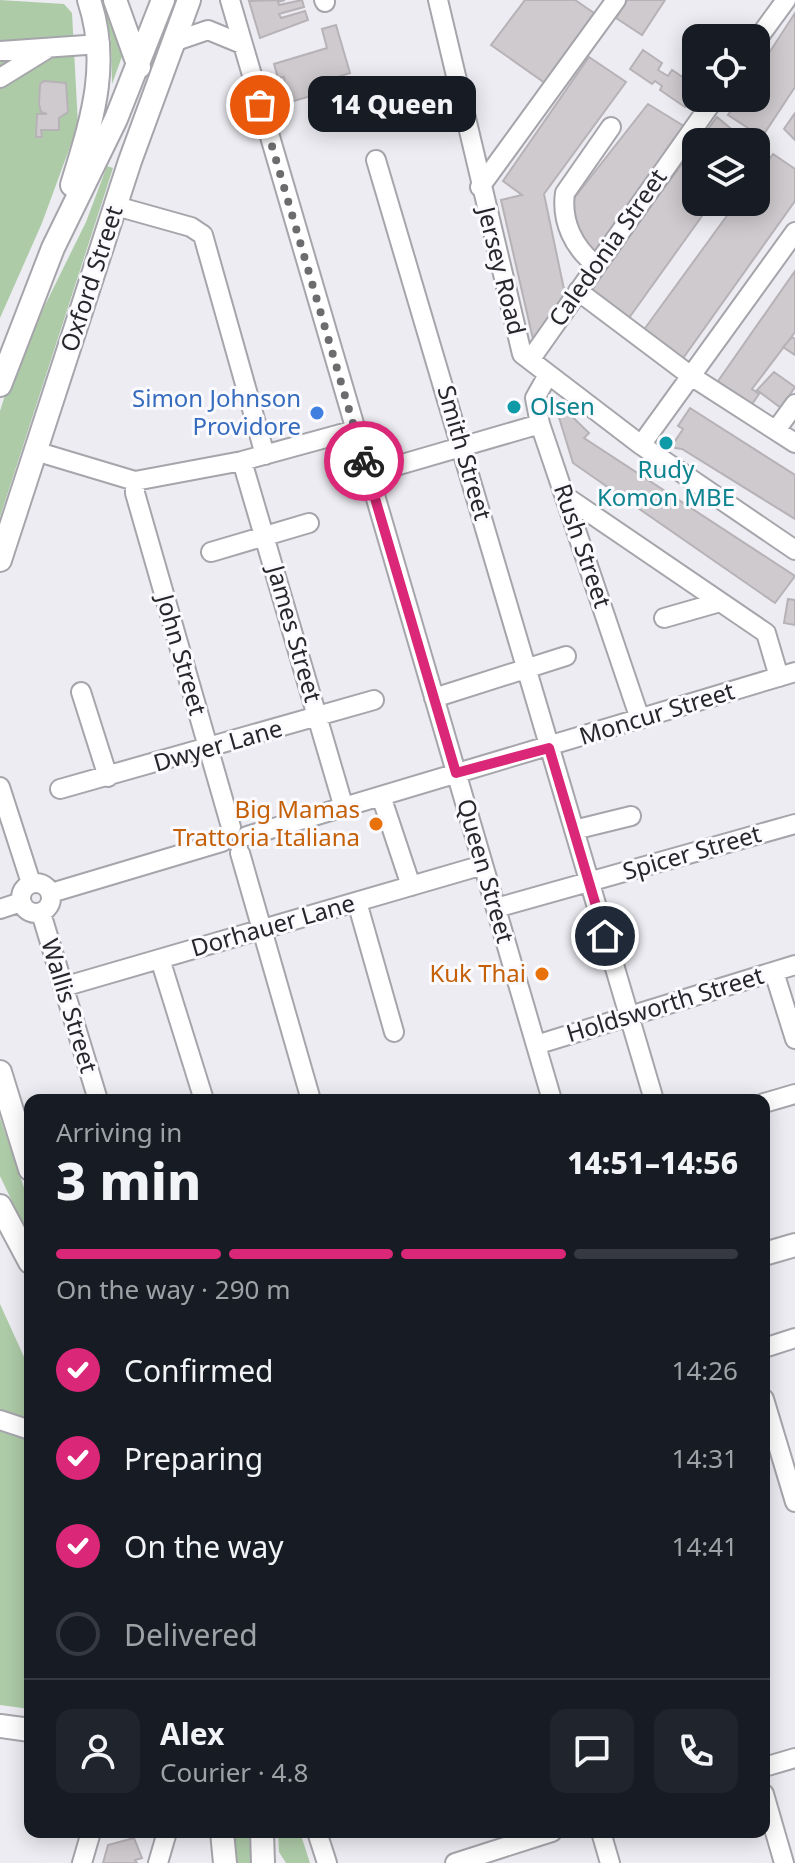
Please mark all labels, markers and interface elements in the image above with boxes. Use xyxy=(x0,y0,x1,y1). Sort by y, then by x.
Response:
map controls xyxy=(682,24,770,216)
button: locate xyxy=(682,24,770,112)
pin xyxy=(226,71,294,139)
callout: 14 Queen xyxy=(308,77,476,133)
icon: bag xyxy=(238,83,282,127)
text: 14 Queen xyxy=(330,86,454,122)
button: layers xyxy=(682,128,770,216)
street label: Caledonia Street xyxy=(540,161,674,333)
street label: Oxford Street xyxy=(51,201,130,356)
street label: Jersey Road xyxy=(470,201,534,338)
place label: Simon Johnson Providore xyxy=(132,381,301,442)
street label: Smith Street xyxy=(430,381,500,524)
place label: Olsen xyxy=(530,389,595,422)
marker: Olsen xyxy=(505,398,523,416)
marker: Simon Johnson Providore xyxy=(308,404,326,422)
courier xyxy=(324,421,404,501)
marker: Rudy Komon MBE xyxy=(657,434,675,452)
icon: bike xyxy=(342,439,386,483)
place label: Rudy Komon MBE xyxy=(597,452,735,513)
street label: Rush Street xyxy=(547,479,620,612)
street label: James Street xyxy=(260,559,331,706)
street label: John Street xyxy=(149,589,215,719)
street label: Moncur Street xyxy=(575,673,739,752)
street label: Dwyer Lane xyxy=(149,710,286,779)
place label: Big Mamas Trattoria Italiana xyxy=(173,792,360,853)
street label: Queen Street xyxy=(450,795,523,947)
marker: Big Mamas Trattoria Italiana xyxy=(367,815,385,833)
street label: Spicer Street xyxy=(619,816,765,887)
street label: Dorhauer Lane xyxy=(187,885,358,964)
pin xyxy=(571,902,639,970)
icon: home xyxy=(583,914,627,958)
street label: Wallis Street xyxy=(34,934,107,1077)
place label: Kuk Thai xyxy=(429,956,526,989)
street label: Holdsworth Street xyxy=(562,958,768,1049)
marker: Kuk Thai xyxy=(533,965,551,983)
text: Arriving in xyxy=(56,1114,182,1150)
text: 14:51–14:56 xyxy=(567,1142,738,1183)
text: 3 min xyxy=(56,1144,201,1215)
text: On the way · 290 m xyxy=(56,1271,290,1307)
icon: check xyxy=(56,1348,100,1392)
text: Confirmed xyxy=(124,1350,274,1391)
text: 14:26 xyxy=(672,1352,738,1388)
icon: check xyxy=(56,1436,100,1480)
text: Preparing xyxy=(124,1438,263,1479)
text: 14:31 xyxy=(672,1440,738,1476)
icon: check xyxy=(56,1524,100,1568)
text: On the way xyxy=(124,1526,284,1567)
text: 14:41 xyxy=(672,1528,738,1564)
text: Delivered xyxy=(124,1614,258,1655)
button: person xyxy=(56,1709,140,1793)
button: chat xyxy=(550,1709,634,1793)
button: phone xyxy=(654,1709,738,1793)
text: Alex xyxy=(160,1713,224,1754)
text: Courier · 4.8 xyxy=(160,1754,308,1790)

